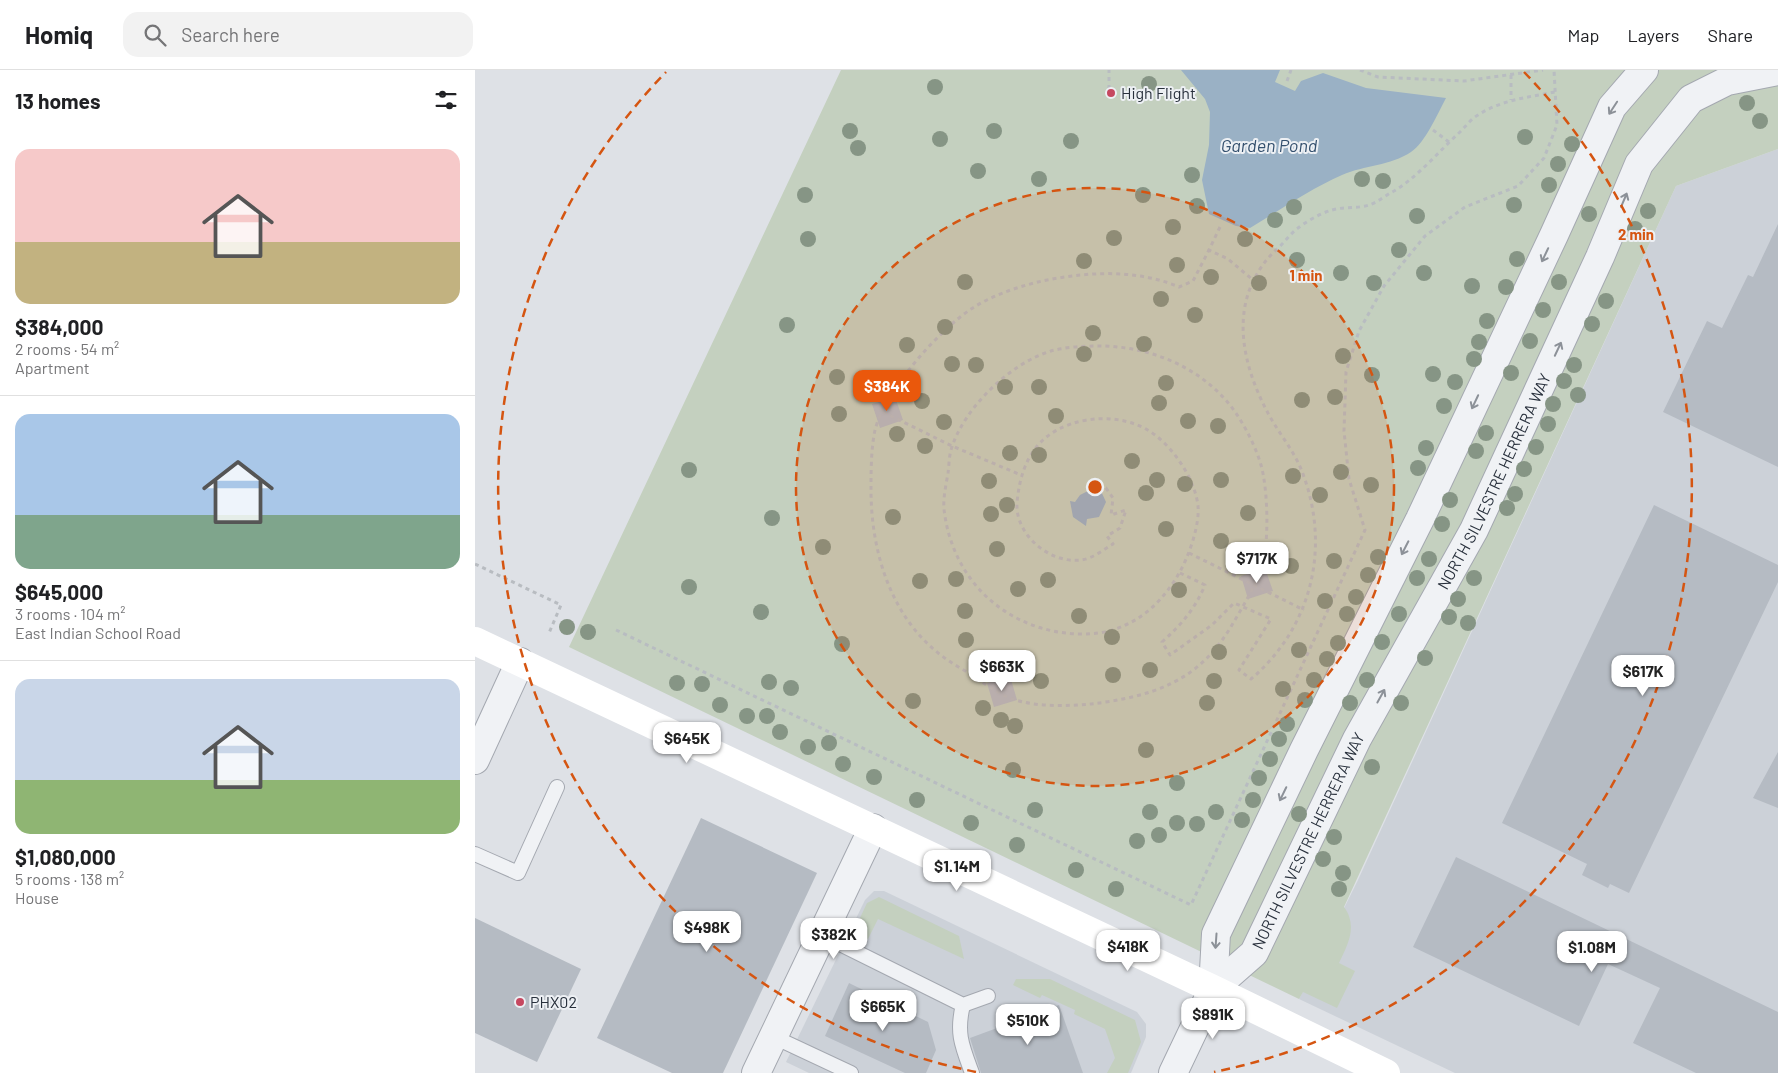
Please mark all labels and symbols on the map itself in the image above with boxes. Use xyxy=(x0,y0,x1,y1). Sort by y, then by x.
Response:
place label: High Flight xyxy=(1121,83,1196,102)
marker: High Flight xyxy=(1105,87,1117,99)
one-way arrow xyxy=(1607,100,1617,114)
water label: Garden Pond xyxy=(1221,134,1318,156)
one-way arrow xyxy=(1620,193,1629,208)
text: 2 min xyxy=(1618,225,1654,243)
one-way arrow xyxy=(1540,247,1549,262)
text: 1 min xyxy=(1290,266,1322,284)
one-way arrow xyxy=(1553,341,1563,356)
pin: $384K xyxy=(852,370,922,412)
street label: NORTH SILVESTRE HERRERA WAY xyxy=(1433,370,1554,593)
one-way arrow xyxy=(1470,394,1479,409)
centre of rings xyxy=(1086,478,1104,496)
one-way arrow xyxy=(1400,541,1410,556)
pin: $717K xyxy=(1222,542,1292,584)
pin: $663K xyxy=(967,650,1037,692)
pin: $617K xyxy=(1608,654,1678,697)
one-way arrow xyxy=(1377,689,1386,704)
pin: $645K xyxy=(652,722,722,764)
street label: NORTH SILVESTRE HERRERA WAY xyxy=(1247,729,1368,952)
one-way arrow xyxy=(1277,786,1287,801)
pin: $1.14M xyxy=(916,850,998,892)
pin: $498K xyxy=(672,910,742,953)
pin: $382K xyxy=(799,918,869,960)
pin: $418K xyxy=(1093,930,1163,972)
pin: $1.08M xyxy=(1551,930,1633,973)
one-way arrow xyxy=(1211,933,1220,949)
pin: $665K xyxy=(848,990,918,1032)
place label: PHX02 xyxy=(530,992,577,1011)
marker: PHX02 xyxy=(514,996,526,1008)
pin: $891K xyxy=(1178,998,1248,1040)
pin: $510K xyxy=(993,1004,1063,1046)

